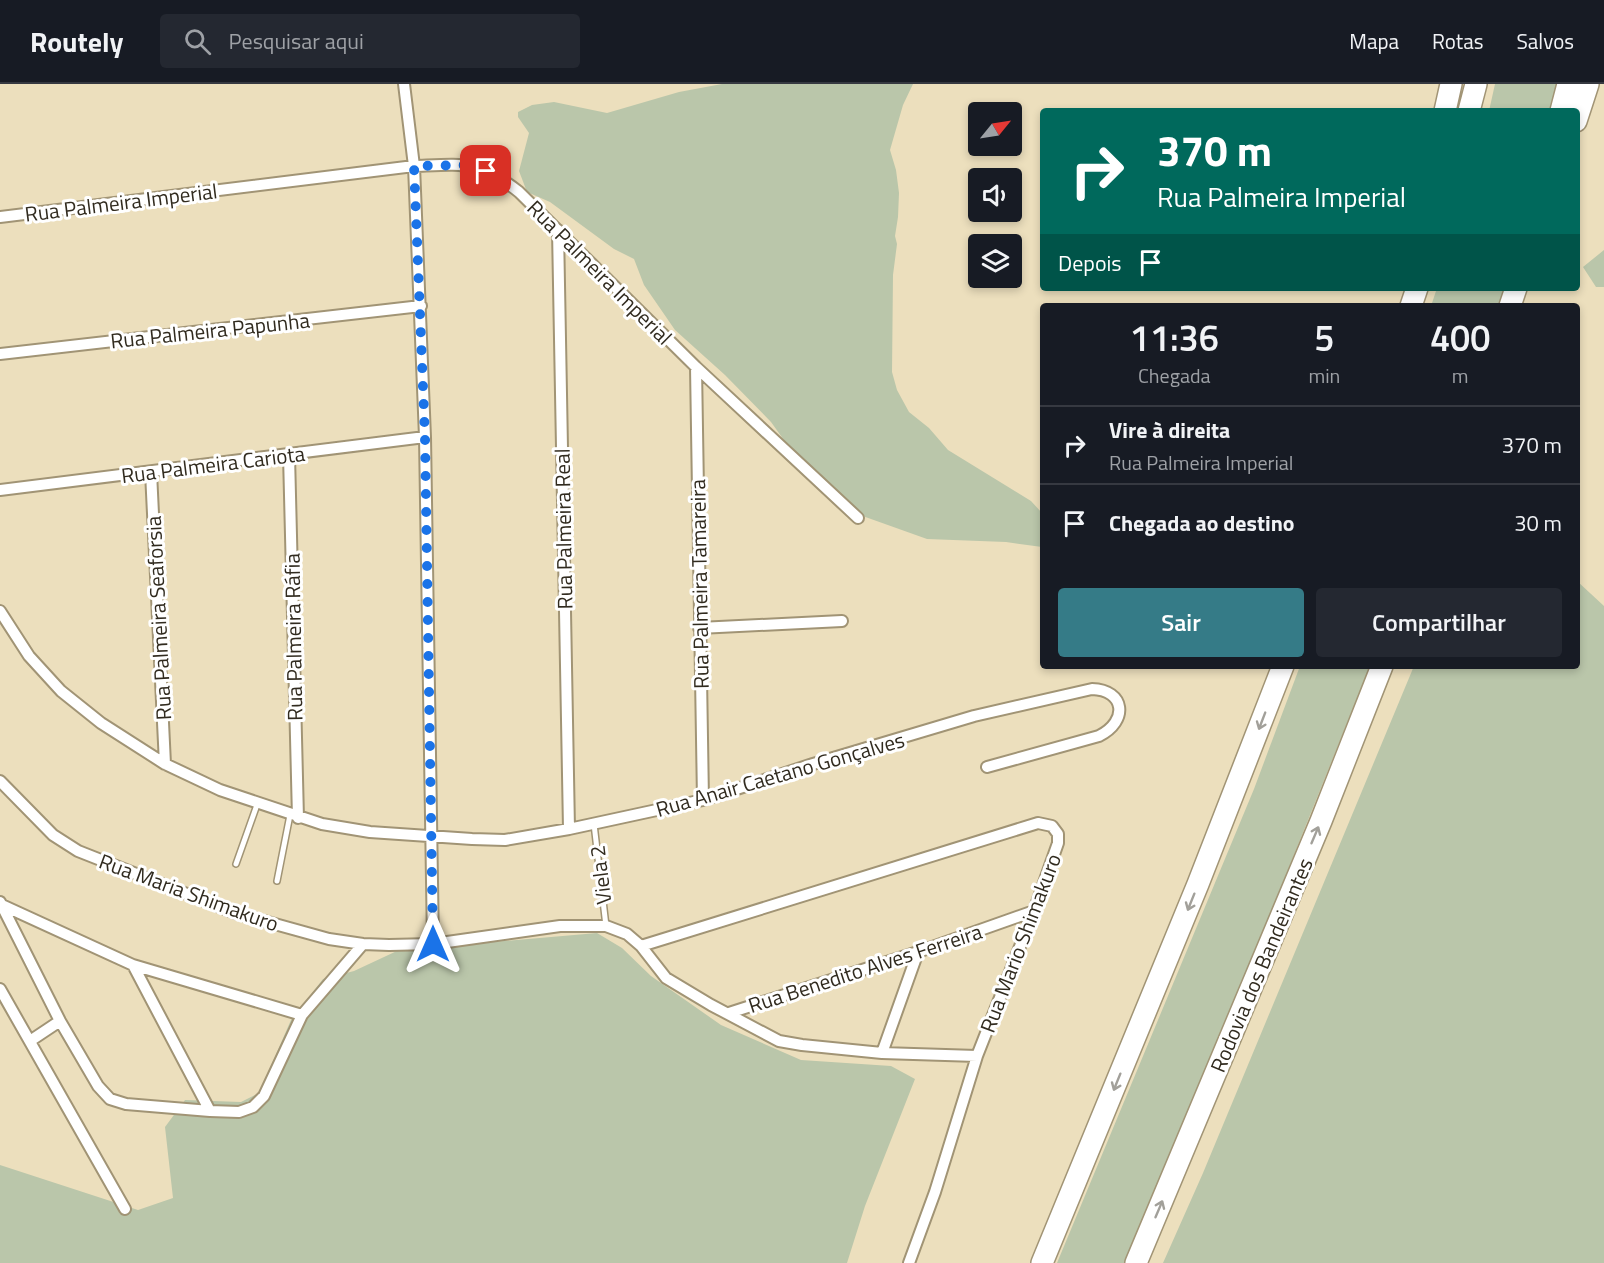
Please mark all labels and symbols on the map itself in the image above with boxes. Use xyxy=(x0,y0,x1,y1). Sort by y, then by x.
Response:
north arrow xyxy=(968,102,1022,156)
pin xyxy=(460,145,511,196)
street label: Rua Palmeira Imperial xyxy=(23,174,219,230)
street label: Rua Palmeira Imperial xyxy=(520,192,680,352)
street label: Rua Palmeira Papunha xyxy=(109,304,312,356)
street label: Rua Palmeira Cariota xyxy=(119,437,307,491)
street label: Rua Palmeira Real xyxy=(546,448,580,610)
street label: Rua Palmeira Tamareira xyxy=(681,478,717,689)
street label: Rua Palmeira Seaforsia xyxy=(137,515,179,721)
street label: Rua Palmeira Ráfia xyxy=(276,552,310,721)
one-way arrow xyxy=(1256,711,1267,729)
street label: Rua Anair Caetano Gonçalves xyxy=(652,723,908,825)
one-way arrow xyxy=(1310,827,1321,845)
street label: Viela 2 xyxy=(581,844,619,906)
street label: Rua Maria Shimakuro xyxy=(95,845,283,939)
street label: Rua Mario Shimakuro xyxy=(971,849,1069,1037)
street label: Rodovia dos Bandeirantes xyxy=(1201,853,1321,1077)
one-way arrow xyxy=(1185,892,1196,911)
position arrow xyxy=(401,912,465,976)
street label: Rua Benedito Alves Ferreira xyxy=(744,915,987,1021)
one-way arrow xyxy=(1111,1073,1122,1091)
one-way arrow xyxy=(1154,1200,1165,1219)

